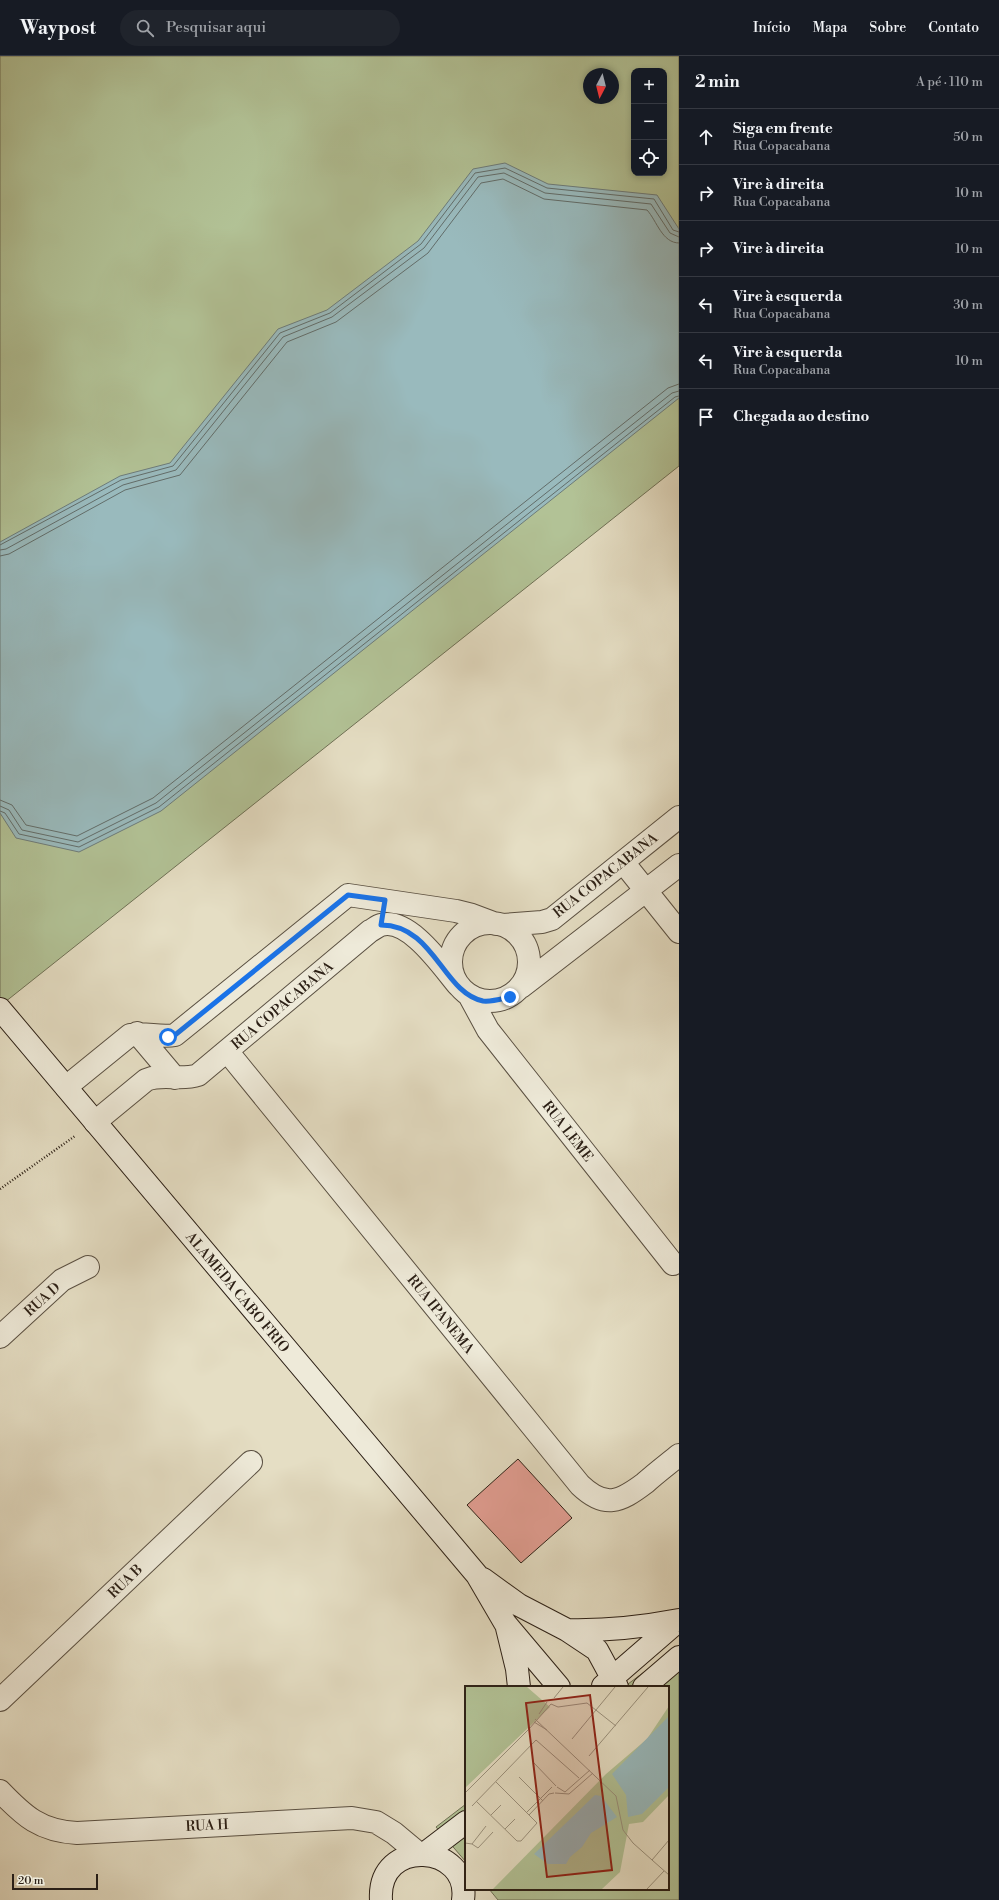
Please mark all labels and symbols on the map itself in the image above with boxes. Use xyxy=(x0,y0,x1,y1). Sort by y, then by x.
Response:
north arrow xyxy=(583,68,619,104)
street label: RUA COPACABANA xyxy=(550,829,662,922)
street label: RUA COPACABANA xyxy=(228,957,338,1054)
route end xyxy=(501,988,519,1006)
route start xyxy=(159,1028,177,1046)
street label: RUA LEME xyxy=(538,1097,597,1166)
street label: ALAMEDA CABO FRIO xyxy=(181,1228,293,1357)
street label: RUA IPANEMA xyxy=(403,1271,478,1358)
street label: RUA D xyxy=(21,1279,65,1321)
street label: RUA B xyxy=(105,1561,147,1603)
inset map xyxy=(465,1686,669,1890)
street label: RUA H xyxy=(185,1816,230,1836)
scale bar xyxy=(12,1872,98,1891)

